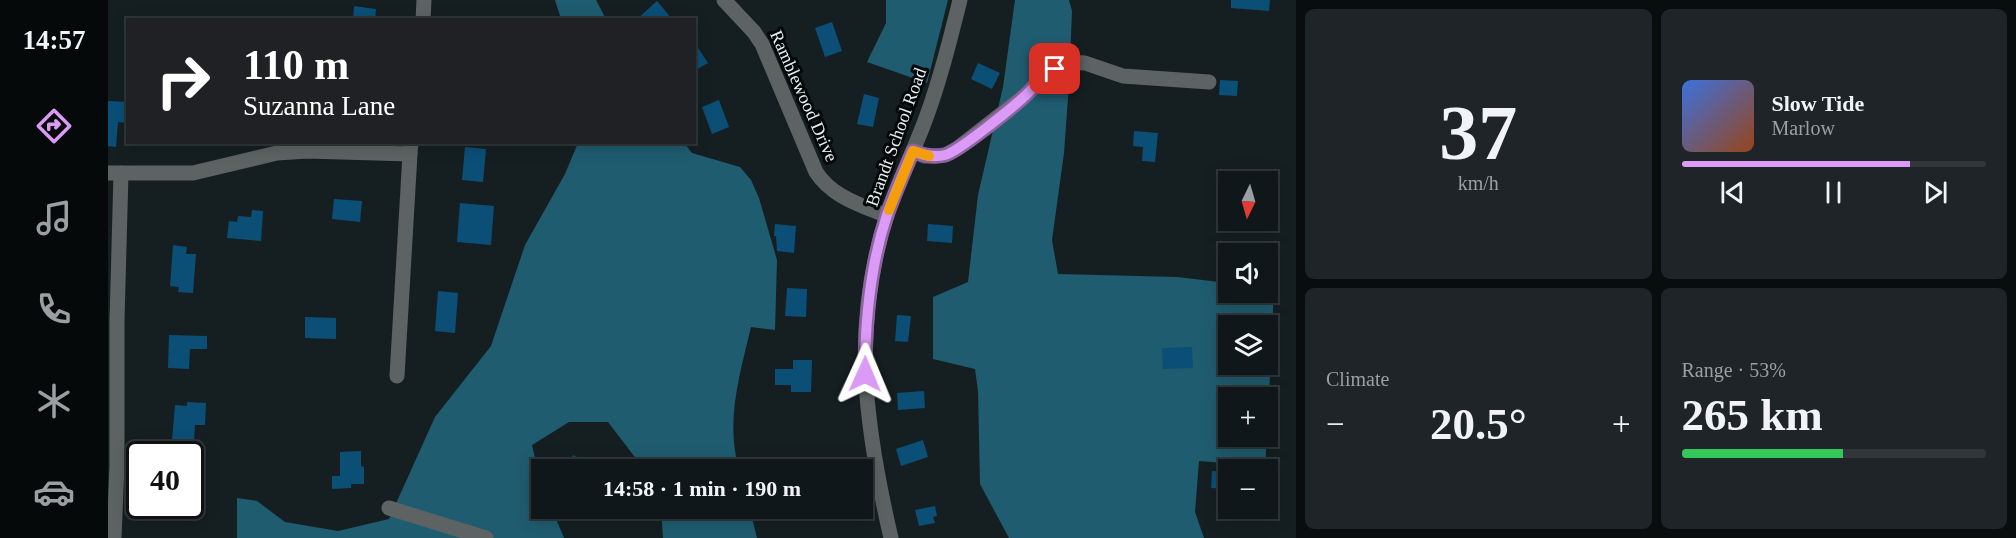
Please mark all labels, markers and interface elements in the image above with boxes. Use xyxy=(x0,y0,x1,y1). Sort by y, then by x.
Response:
text: 14:57 xyxy=(23,25,86,55)
street label: Ramblewood Drive xyxy=(766,27,842,165)
icon: right xyxy=(144,42,222,120)
text: 110 m xyxy=(243,42,349,88)
pin xyxy=(1029,43,1080,94)
icon: arrive xyxy=(1038,52,1071,85)
street label: Brandt School Road xyxy=(862,65,930,209)
text: 37 xyxy=(1439,89,1517,176)
text: Suzanna Lane xyxy=(243,91,395,121)
text: Slow Tide xyxy=(1772,91,1864,116)
icon: directions xyxy=(33,105,75,147)
text: Marlow xyxy=(1772,117,1835,139)
north arrow xyxy=(1218,171,1278,231)
map controls xyxy=(1218,171,1278,519)
text: km/h xyxy=(1458,172,1499,194)
icon: previous xyxy=(1716,176,1749,209)
icon: pause xyxy=(1817,176,1850,209)
icon: next xyxy=(1919,176,1952,209)
icon: music xyxy=(33,197,75,239)
button: sound xyxy=(1218,243,1278,303)
icon: phone xyxy=(33,288,75,330)
button: layers xyxy=(1218,315,1278,375)
position arrow xyxy=(833,342,897,406)
text: Range · 53% xyxy=(1682,359,1786,381)
text: Climate xyxy=(1326,368,1389,390)
icon: climate xyxy=(33,380,75,422)
button: + xyxy=(1218,387,1278,447)
text: 265 km xyxy=(1682,390,1823,440)
text: 20.5° xyxy=(1430,399,1527,449)
text: − xyxy=(1326,406,1345,442)
text: + xyxy=(1612,406,1631,442)
speed limit sign: 40 xyxy=(126,441,204,519)
button: − xyxy=(1218,459,1278,519)
icon: car xyxy=(33,471,75,513)
text: 14:58 · 1 min · 190 m xyxy=(603,476,801,501)

